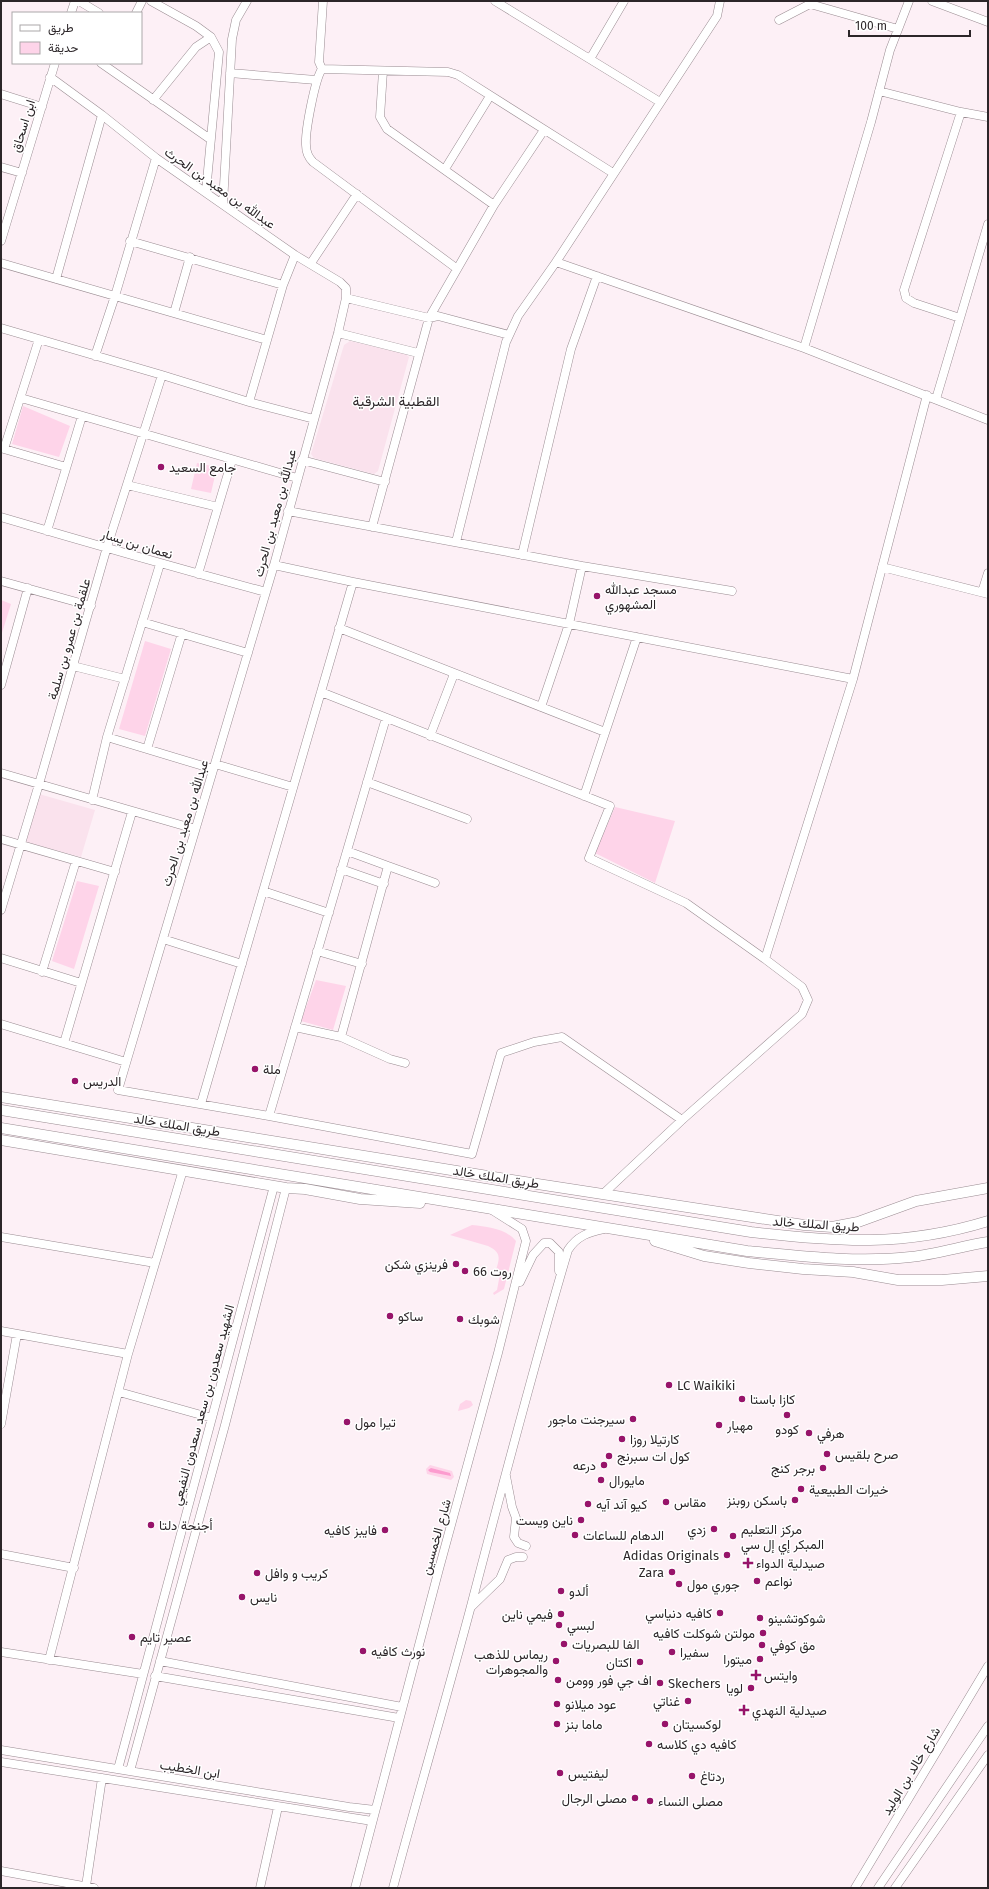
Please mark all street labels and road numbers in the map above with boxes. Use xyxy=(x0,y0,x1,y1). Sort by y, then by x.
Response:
street label: ابن اسحاق xyxy=(8,98,39,154)
street label: عبدالله بن معبد بن الحرث xyxy=(161,144,278,233)
street label: عبدالله بن معبد بن الحرث xyxy=(251,447,300,579)
street label: نعمان بن يسار xyxy=(98,526,175,563)
street label: علقمة بن عمرو بن سلمة xyxy=(45,577,94,702)
street label: عبدالله بن معبد بن الحرث xyxy=(159,758,212,888)
street label: طريق الملك خالد xyxy=(133,1111,221,1140)
street label: طريق الملك خالد xyxy=(452,1163,540,1192)
street label: طريق الملك خالد xyxy=(772,1213,860,1236)
street label: الشهيد سعدون بن سعد سعدون النفيعي xyxy=(169,1303,240,1508)
street label: شارع الخمسين xyxy=(418,1497,456,1577)
street label: شارع خالد بن الوليد xyxy=(879,1724,945,1819)
street label: ابن الخطيب xyxy=(159,1757,221,1782)

